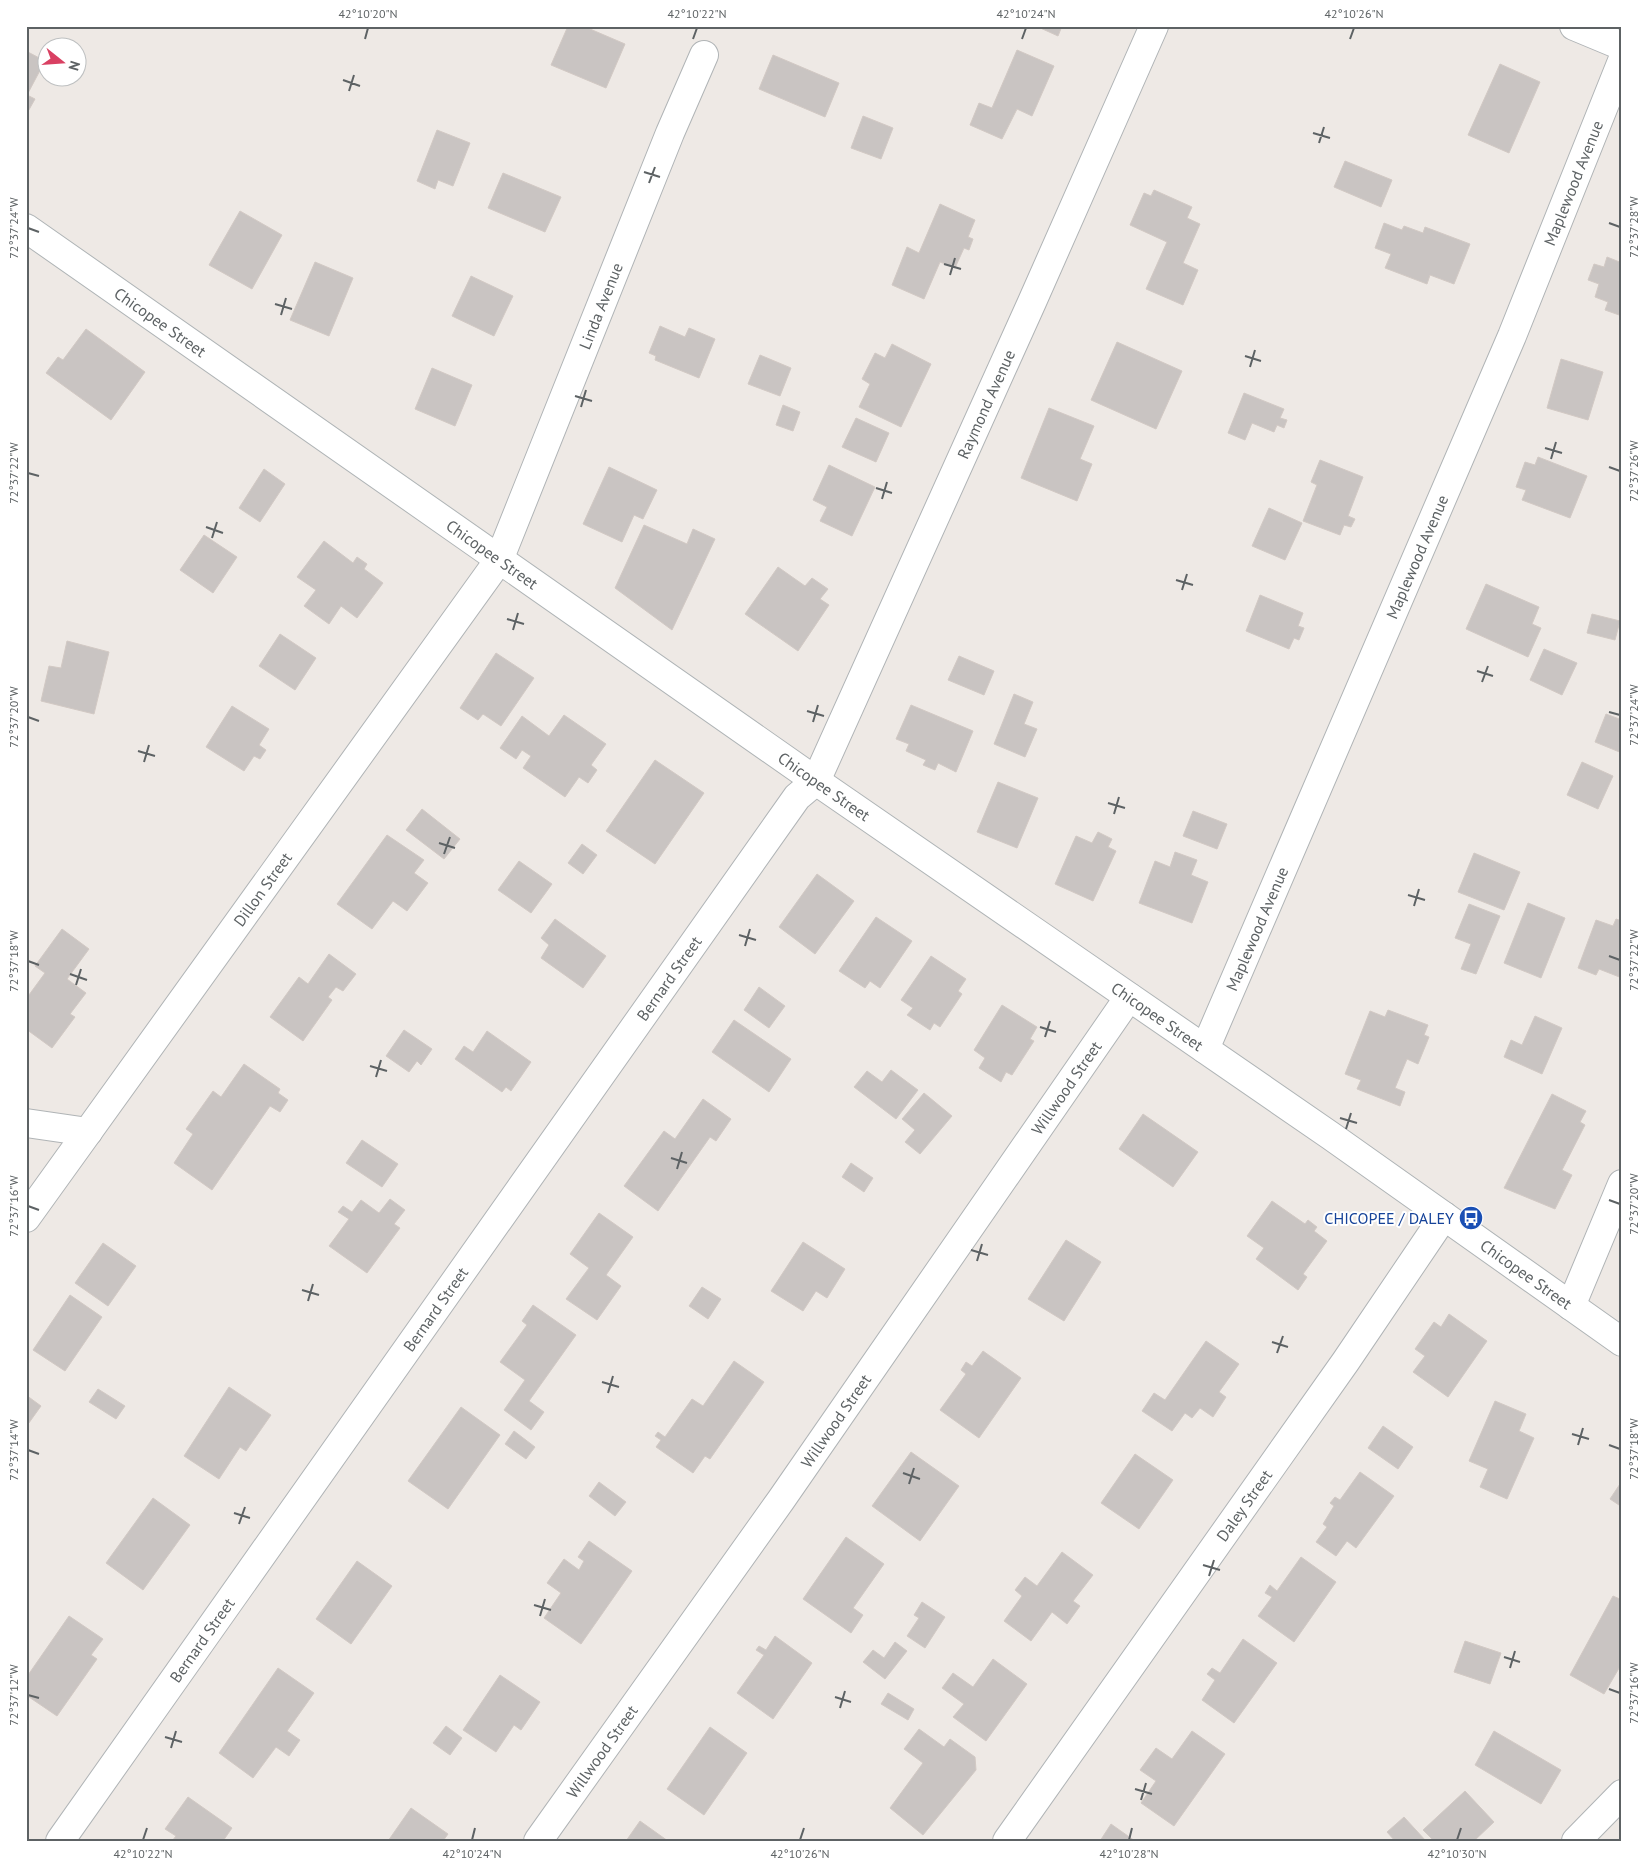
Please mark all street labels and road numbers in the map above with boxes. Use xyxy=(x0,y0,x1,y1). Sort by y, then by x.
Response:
street label: Maplewood Avenue xyxy=(1539,118,1607,249)
street label: Linda Avenue xyxy=(574,260,627,352)
street label: Chicopee Street xyxy=(111,283,211,361)
street label: Raymond Avenue xyxy=(953,347,1019,462)
street label: Maplewood Avenue xyxy=(1381,492,1452,622)
street label: Chicopee Street xyxy=(442,515,542,594)
street label: Chicopee Street xyxy=(774,748,874,826)
street label: Dillon Street xyxy=(229,848,296,930)
street label: Maplewood Avenue xyxy=(1221,864,1292,994)
street label: Bernard Street xyxy=(632,932,706,1024)
street label: Chicopee Street xyxy=(1107,978,1208,1055)
street label: Willwood Street xyxy=(1027,1037,1106,1138)
street label: Chicopee Street xyxy=(1477,1235,1576,1314)
street label: Bernard Street xyxy=(399,1263,472,1355)
street label: Willwood Street xyxy=(796,1370,875,1472)
street label: Daley Street xyxy=(1212,1465,1277,1545)
street label: Bernard Street xyxy=(165,1593,239,1686)
street label: Willwood Street xyxy=(562,1701,642,1802)

